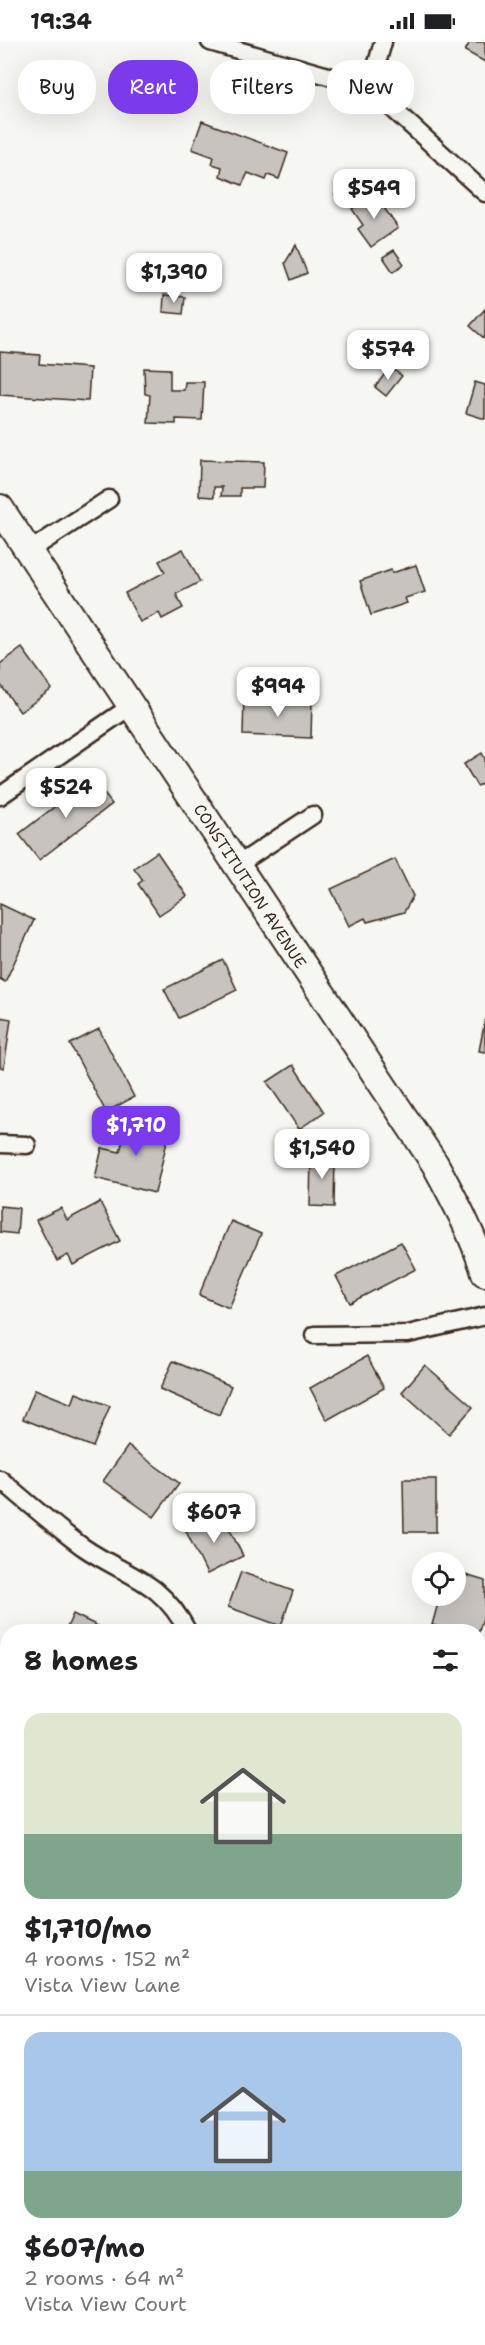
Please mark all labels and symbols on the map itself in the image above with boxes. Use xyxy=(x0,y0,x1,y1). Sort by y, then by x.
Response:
pin: $549 xyxy=(338,169,410,220)
pin: $1,390 xyxy=(125,253,223,304)
pin: $574 xyxy=(352,330,424,381)
pin: $994 xyxy=(242,667,314,718)
pin: $524 xyxy=(30,768,102,819)
street label: CONSTITUTION AVENUE xyxy=(189,800,311,972)
pin: $1,710 xyxy=(87,1106,185,1157)
pin: $1,540 xyxy=(273,1129,371,1180)
pin: $607 xyxy=(178,1493,250,1544)

